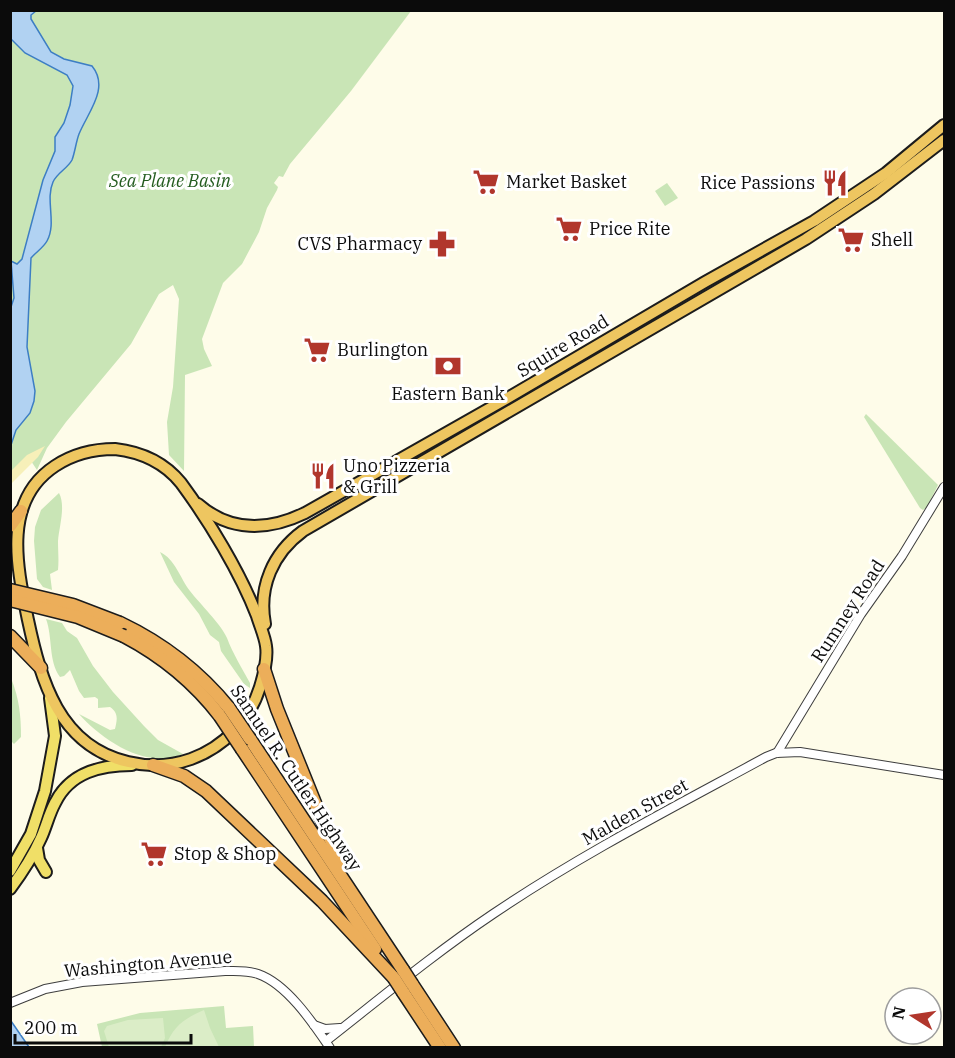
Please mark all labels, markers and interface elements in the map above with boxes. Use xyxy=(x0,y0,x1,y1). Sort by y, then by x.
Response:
supermarket icon: Market Basket xyxy=(471,167,501,197)
restaurant icon: Rice Passions xyxy=(820,168,850,198)
park label: Sea Plane Basin xyxy=(108,169,232,192)
place label: Market Basket xyxy=(506,170,627,193)
place label: Rice Passions xyxy=(700,171,815,194)
supermarket icon: Price Rite xyxy=(554,214,584,244)
place label: Price Rite xyxy=(589,217,670,240)
supermarket icon: Shell xyxy=(836,225,866,255)
place label: Shell xyxy=(871,228,913,251)
pharmacy icon: CVS Pharmacy xyxy=(427,229,457,259)
place label: CVS Pharmacy xyxy=(298,232,422,255)
street label: Squire Road xyxy=(513,309,613,382)
supermarket icon: Burlington xyxy=(302,335,332,365)
place label: Burlington xyxy=(337,338,428,361)
bank icon: Eastern Bank xyxy=(433,351,463,381)
place label: Eastern Bank xyxy=(391,382,505,405)
place label: Uno Pizzeria & Grill xyxy=(343,454,450,498)
restaurant icon: Uno Pizzeria & Grill xyxy=(308,461,338,491)
street label: Rumney Road xyxy=(806,555,889,667)
street label: Samuel R. Cutler Highway xyxy=(225,680,368,875)
street label: Malden Street xyxy=(578,773,692,850)
supermarket icon: Stop & Shop xyxy=(139,839,169,869)
place label: Stop & Shop xyxy=(174,842,276,865)
street label: Washington Avenue xyxy=(63,945,233,982)
north arrow xyxy=(883,986,943,1046)
text: N xyxy=(887,1005,909,1021)
scale bar xyxy=(15,1007,190,1045)
text: 200 m xyxy=(24,1016,78,1039)

